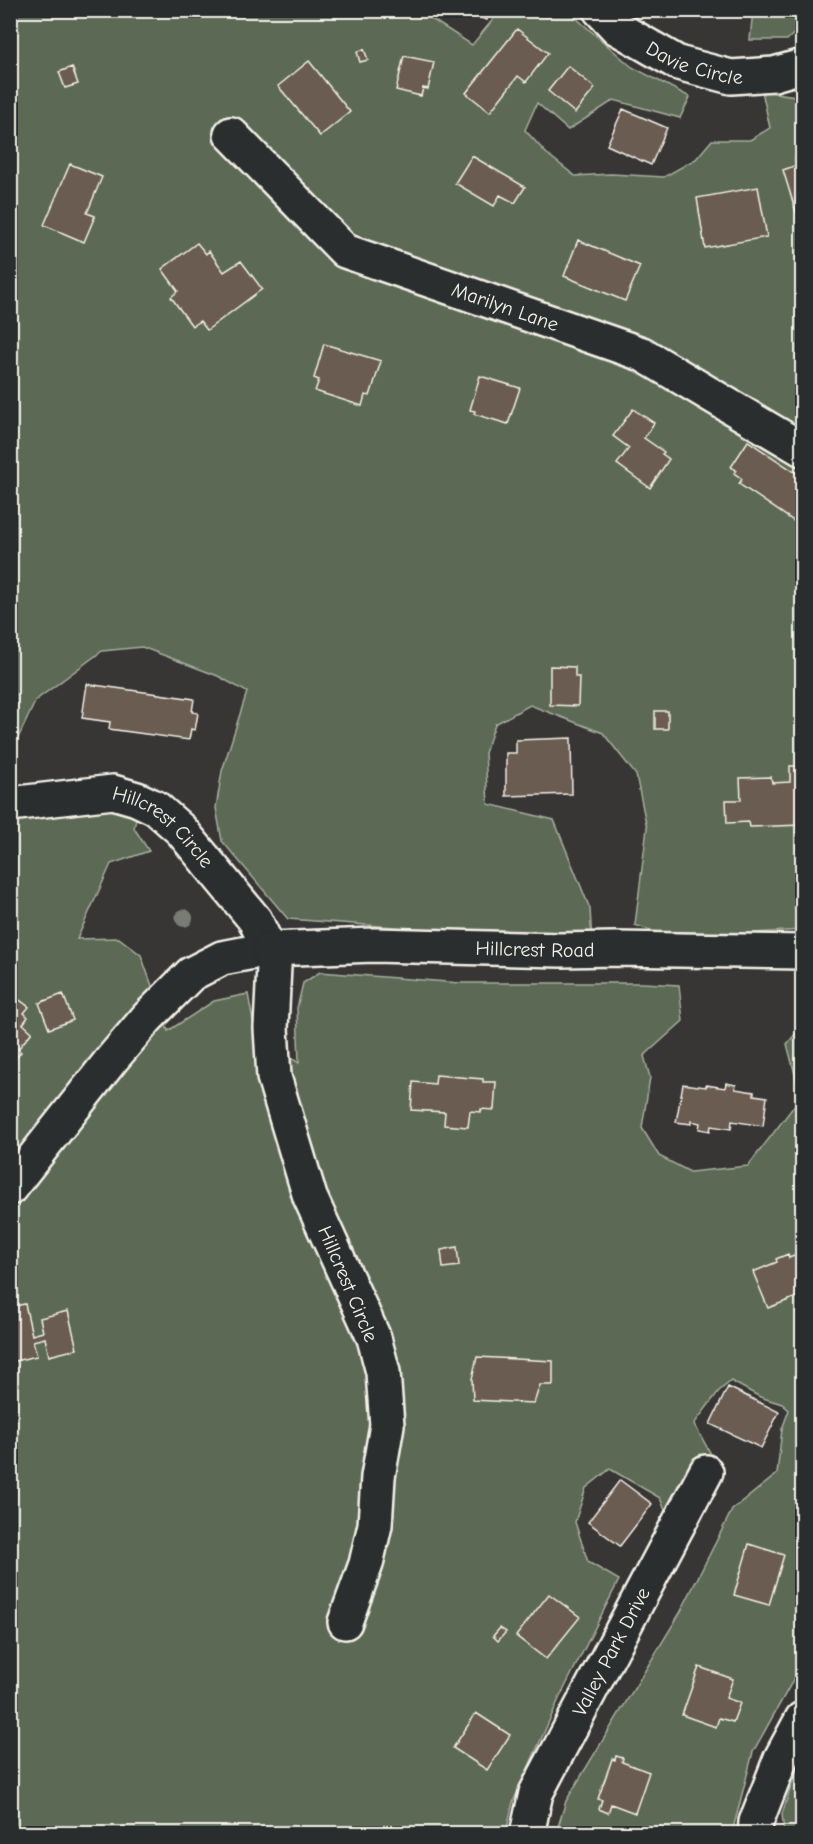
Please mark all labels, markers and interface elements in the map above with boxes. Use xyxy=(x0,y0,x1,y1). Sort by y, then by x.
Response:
street label: Davie Circle xyxy=(642,36,743,88)
street label: Marilyn Lane xyxy=(449,277,562,336)
street label: Hillcrest Circle xyxy=(110,781,218,872)
street label: Hillcrest Road xyxy=(475,936,595,962)
street label: Hillcrest Circle xyxy=(313,1222,383,1346)
street label: Valley Park Drive xyxy=(567,1583,654,1720)

